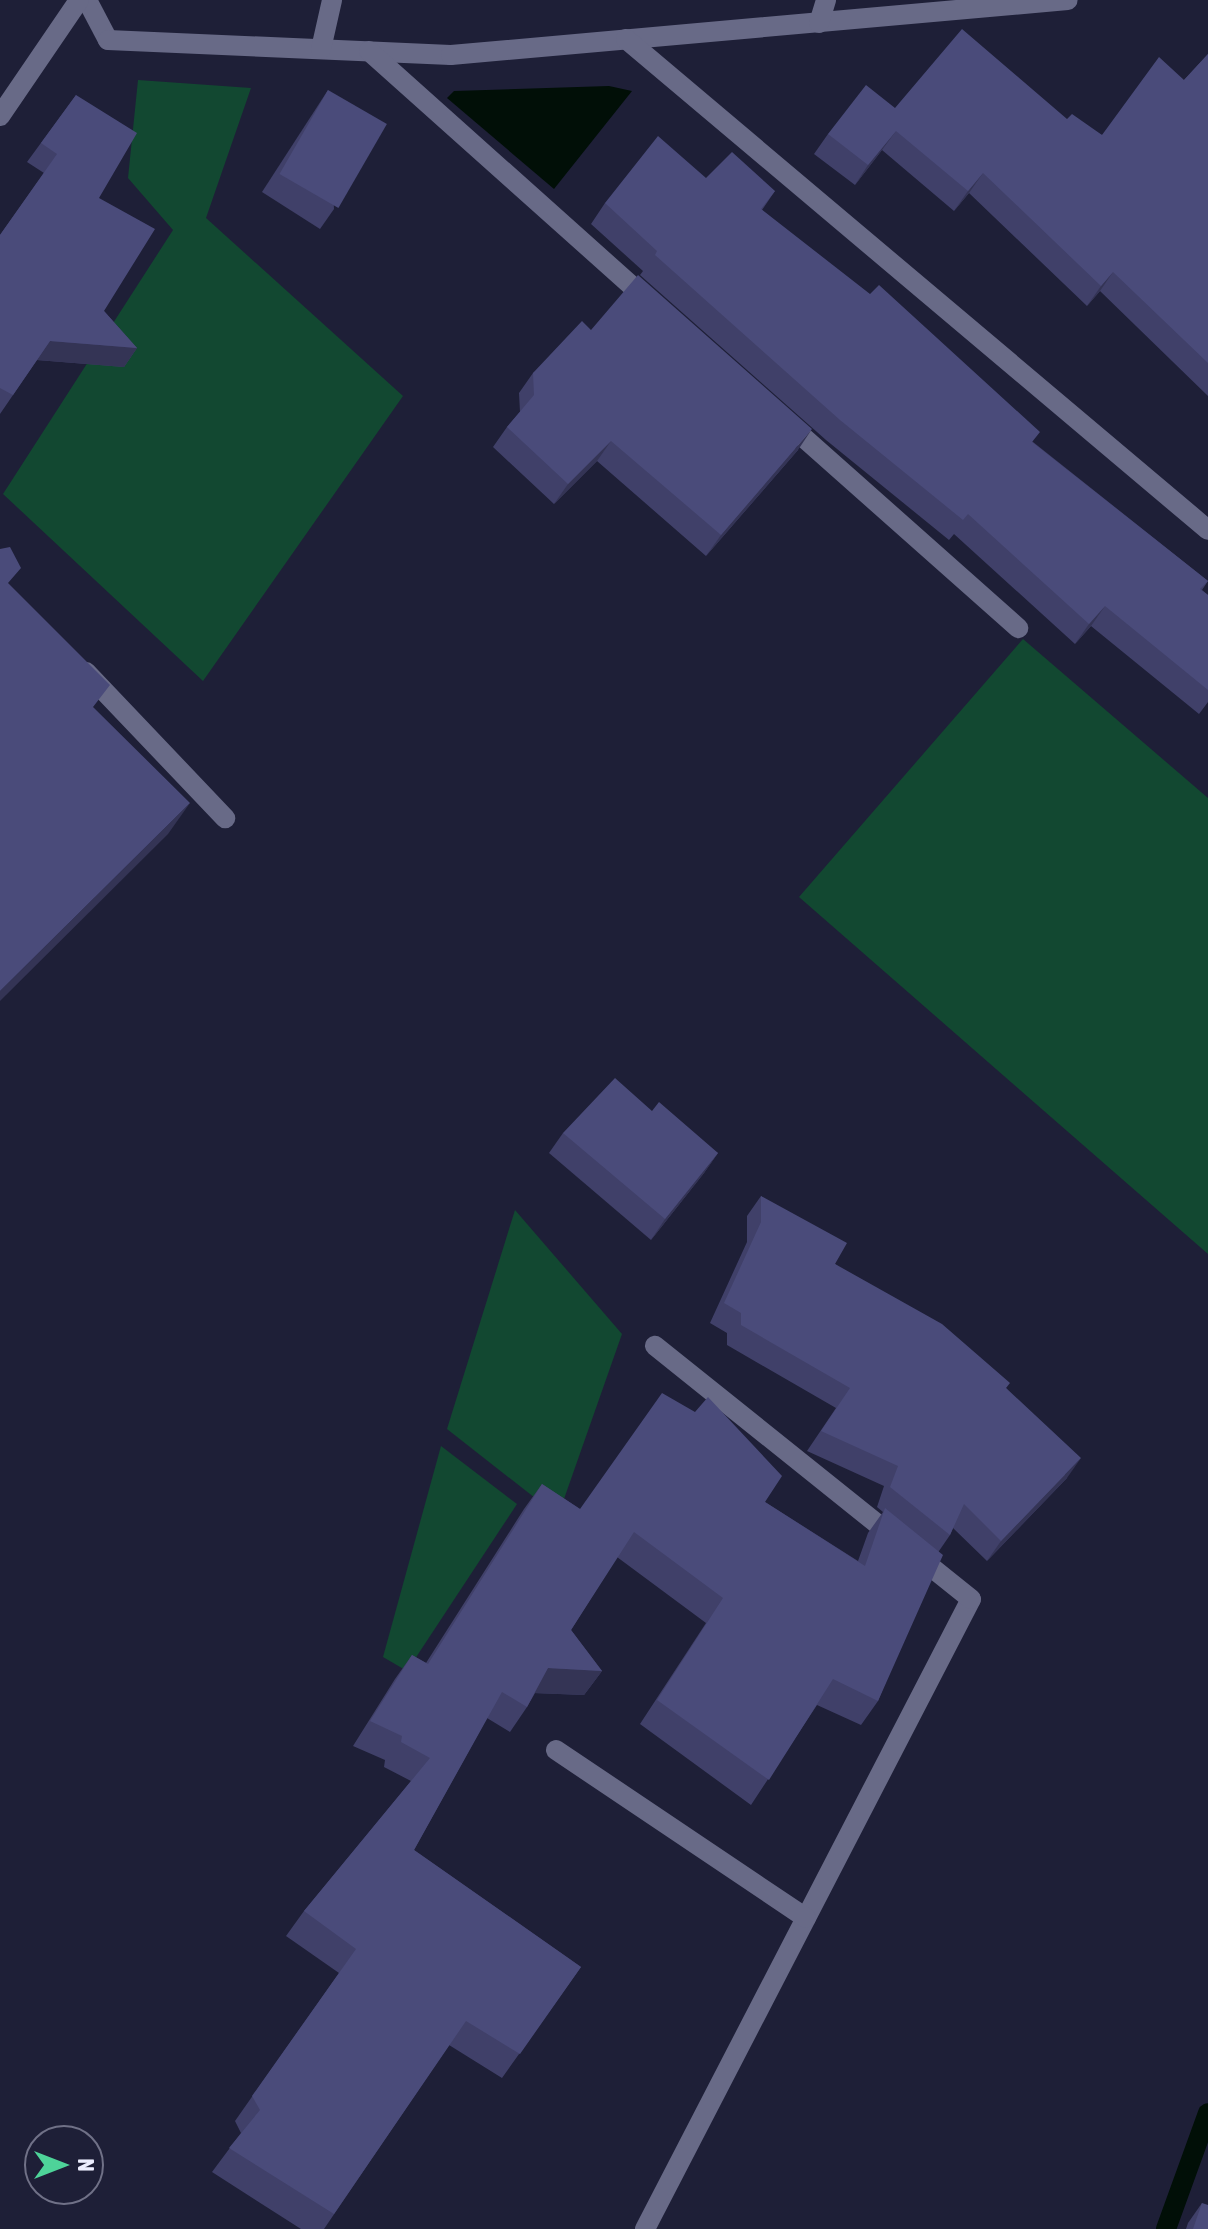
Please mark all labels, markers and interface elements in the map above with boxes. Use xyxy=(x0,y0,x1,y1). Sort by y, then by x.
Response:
north arrow xyxy=(24,2125,104,2205)
text: N xyxy=(73,2159,99,2171)

